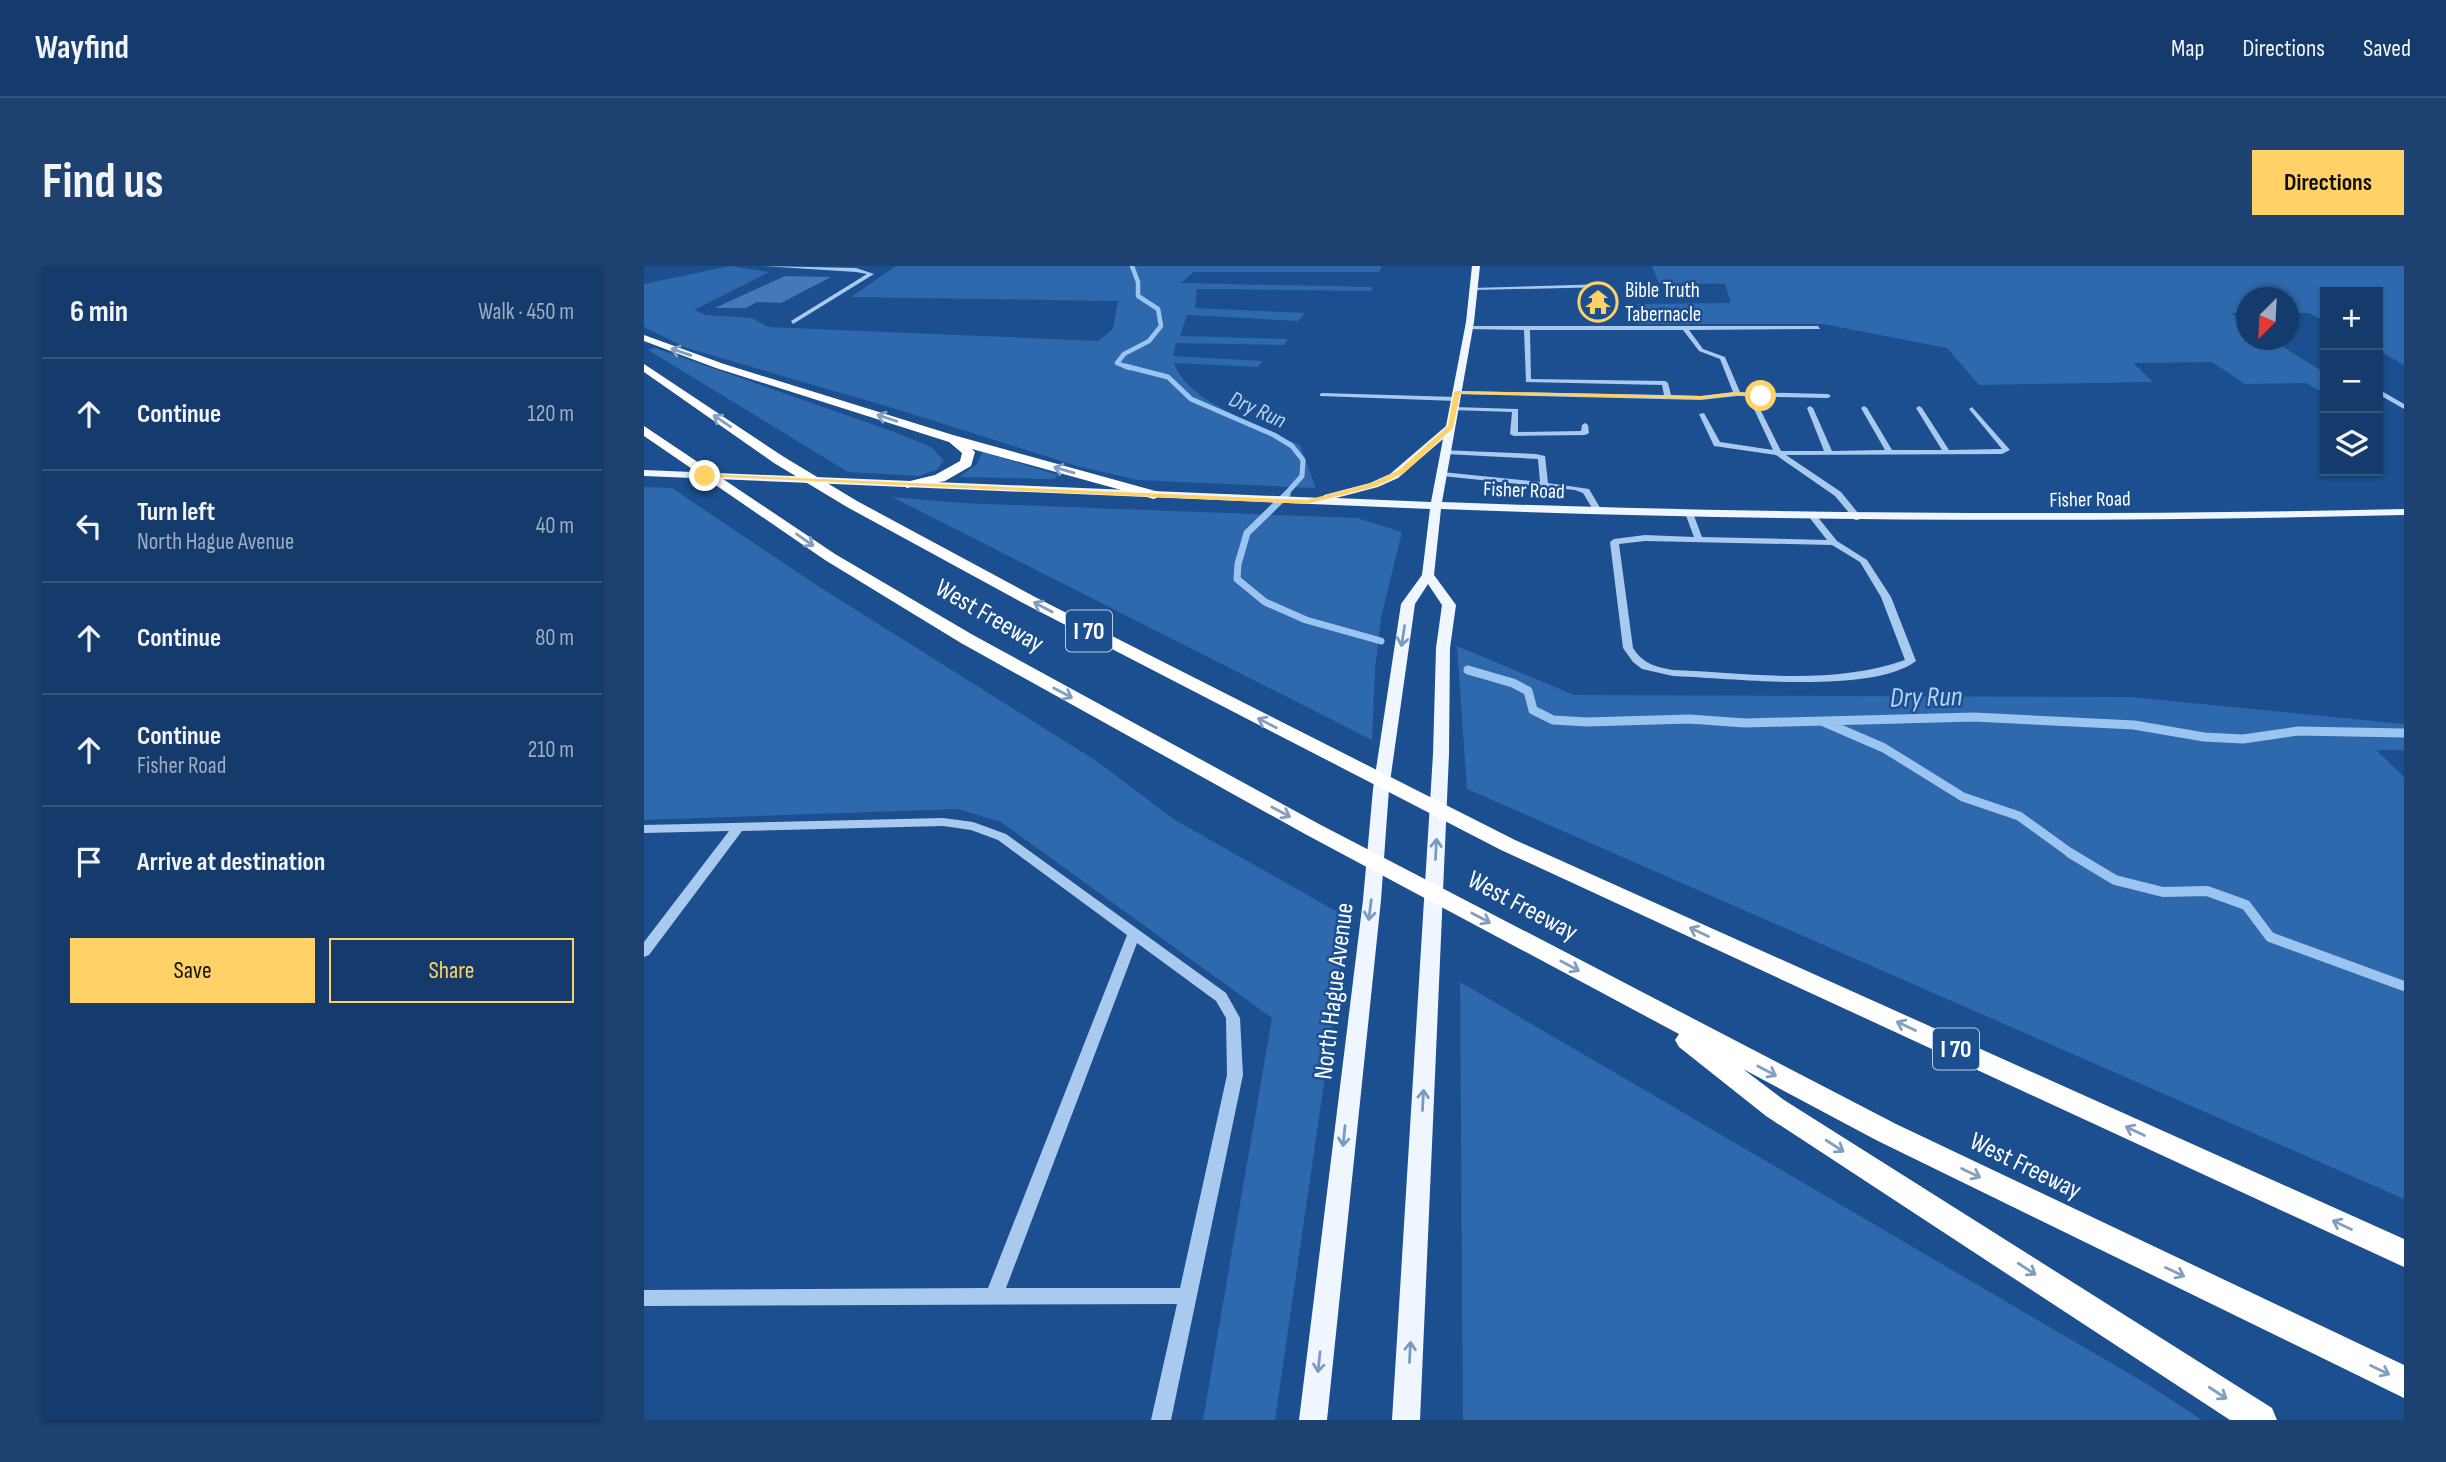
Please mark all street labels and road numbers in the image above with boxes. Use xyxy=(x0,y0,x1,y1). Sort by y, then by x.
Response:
street label: Fisher Road xyxy=(1483,477,1565,504)
street label: Fisher Road xyxy=(2049,486,2131,513)
street label: West Freeway xyxy=(929,573,1049,660)
road number: I 70 xyxy=(1066,610,1112,652)
street label: West Freeway xyxy=(1462,864,1583,948)
street label: North Hague Avenue xyxy=(1308,901,1361,1081)
road number: I 70 xyxy=(1933,1028,1979,1070)
street label: West Freeway xyxy=(1965,1126,2086,1207)

